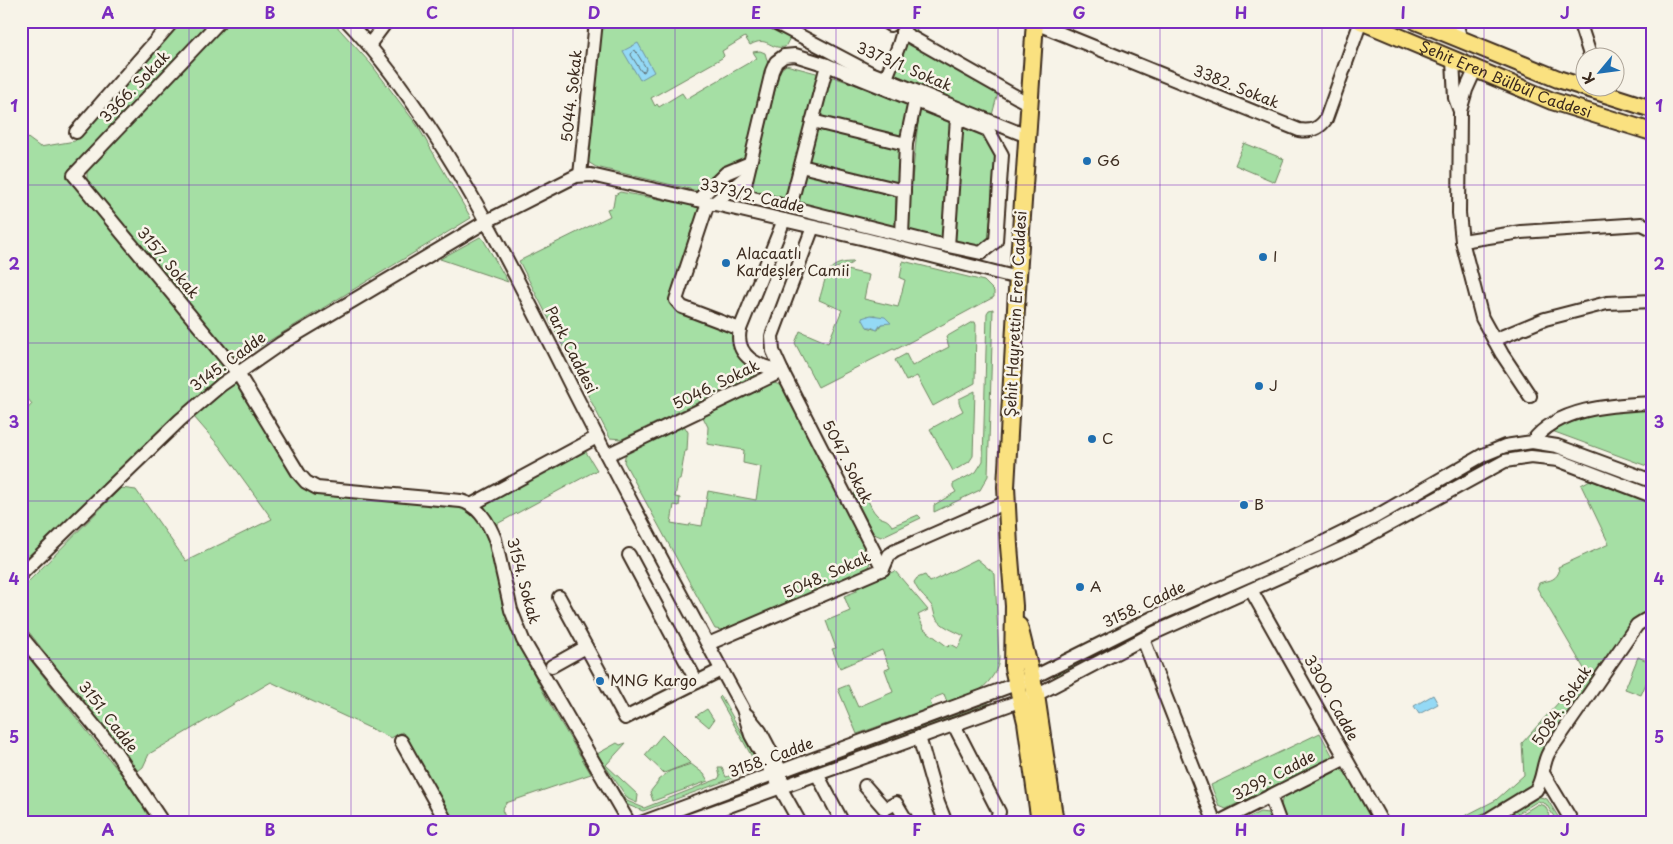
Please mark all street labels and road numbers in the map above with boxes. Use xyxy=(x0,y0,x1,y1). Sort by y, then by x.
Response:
street label: Şehit Eren Bülbül Caddesi xyxy=(1416,34,1595,123)
street label: 3373/1. Sokak xyxy=(853,35,957,96)
street label: 3366. Sokak xyxy=(93,44,175,127)
street label: 5044. Sokak xyxy=(554,48,587,143)
street label: 3382. Sokak xyxy=(1190,58,1283,113)
street label: 3373/2. Cadde xyxy=(697,171,807,218)
street label: Şehit Hayrettin Eren Caddesi xyxy=(998,210,1031,418)
street label: 3157. Sokak xyxy=(132,221,206,303)
street label: Park Caddesi xyxy=(540,302,604,397)
street label: 3145. Cadde xyxy=(184,325,270,396)
street label: 5046. Sokak xyxy=(668,353,763,415)
street label: 5047. Sokak xyxy=(817,415,880,508)
street label: 3154. Sokak xyxy=(502,535,547,627)
street label: 5048. Sokak xyxy=(779,544,874,603)
street label: 3158. Cadde xyxy=(1098,574,1188,633)
street label: 3300. Cadde xyxy=(1299,650,1365,744)
street label: 5084. Sokak xyxy=(1525,660,1596,750)
street label: 3151. Cadde xyxy=(74,675,144,757)
street label: 3158. Cadde xyxy=(725,731,816,783)
street label: 3299. Cadde xyxy=(1228,744,1319,805)

